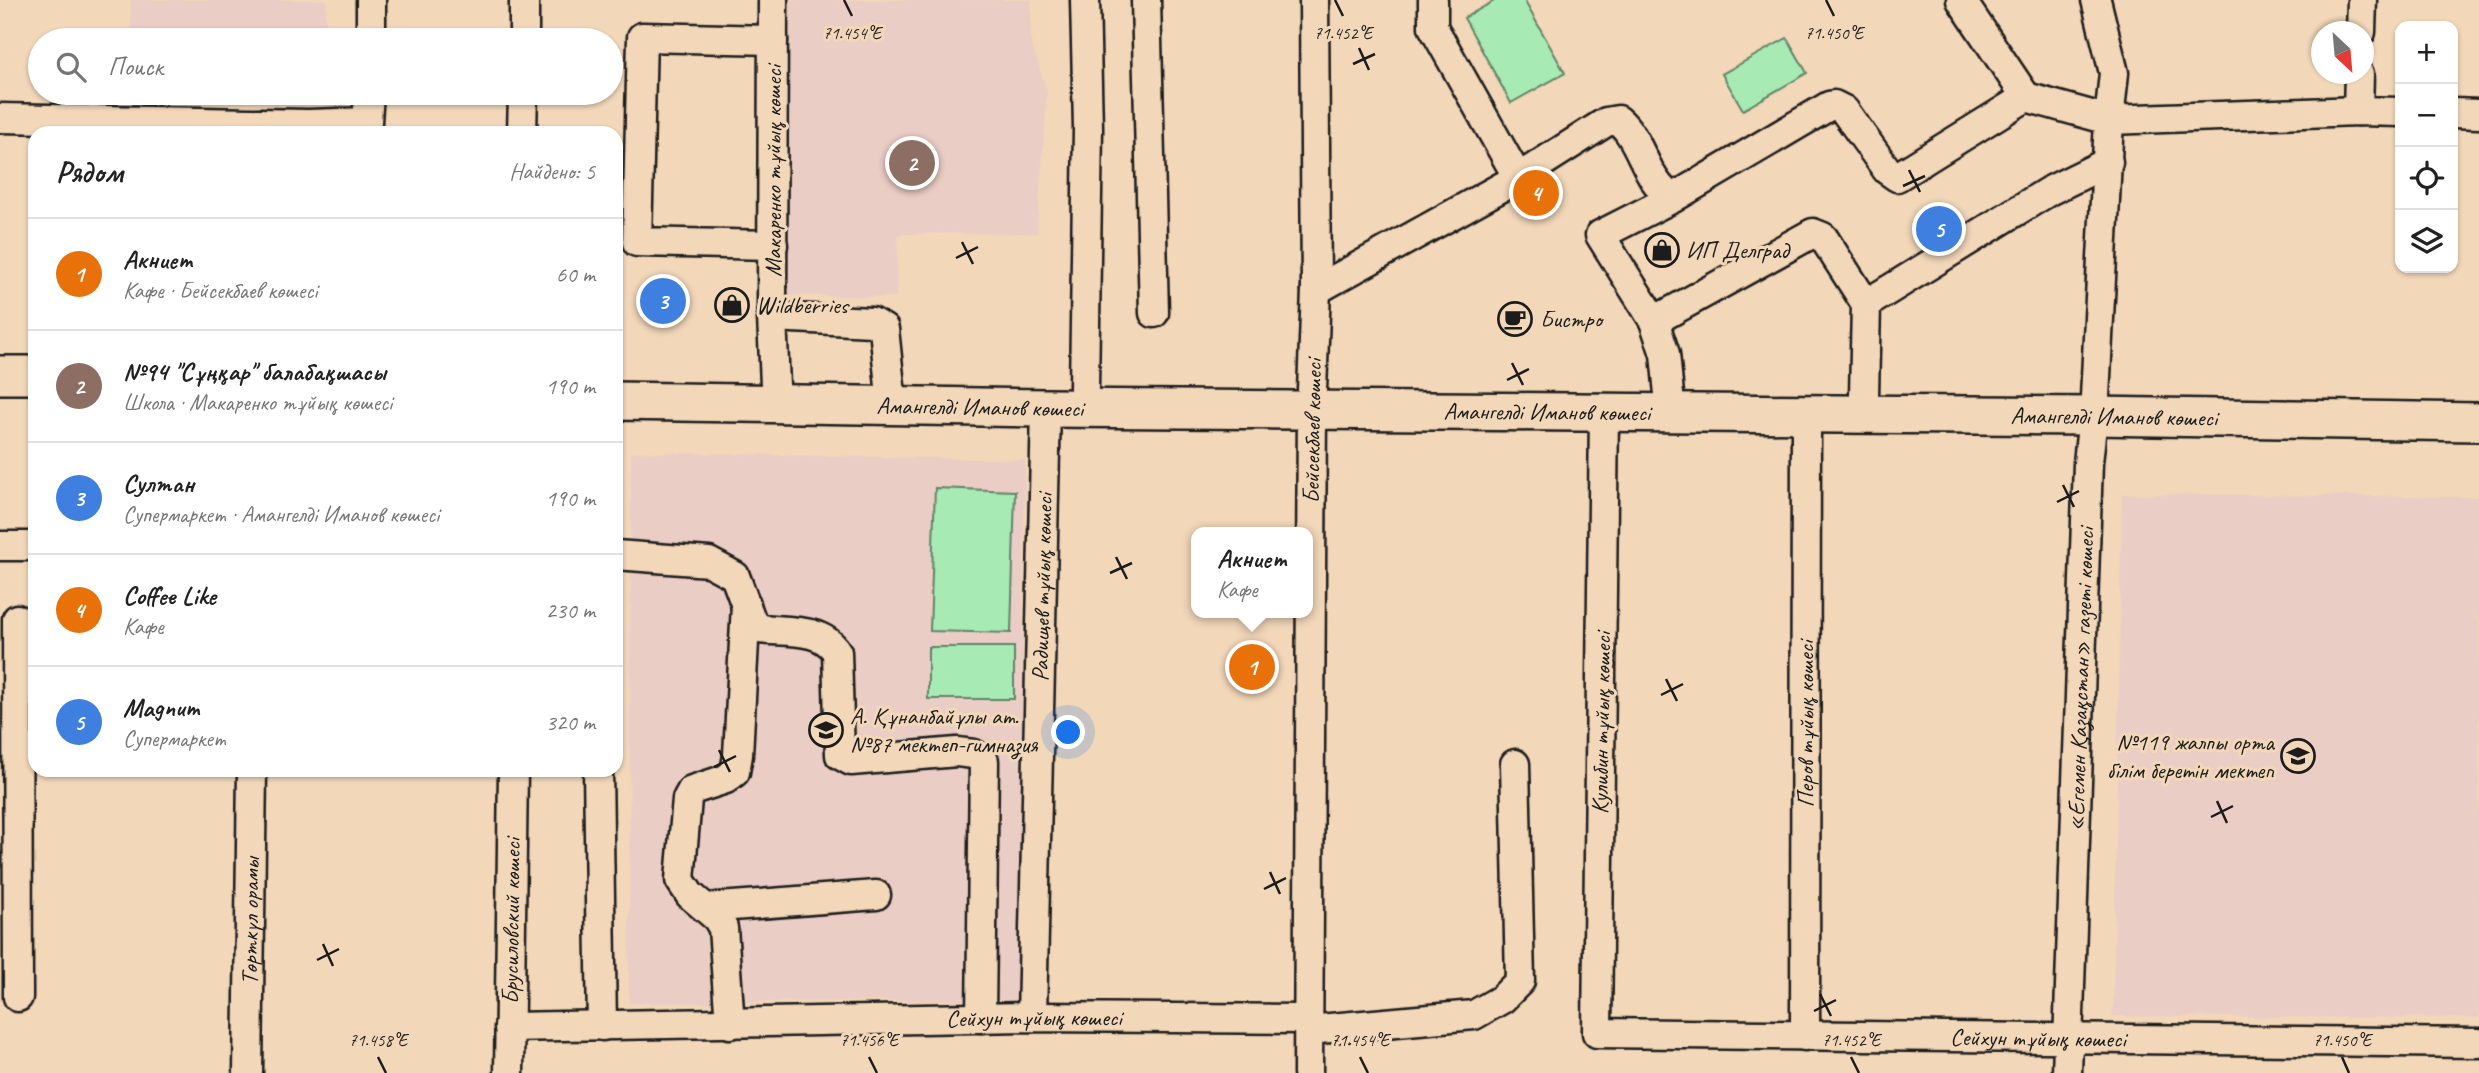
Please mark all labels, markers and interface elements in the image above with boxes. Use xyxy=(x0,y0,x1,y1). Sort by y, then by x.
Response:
north arrow xyxy=(2311,21,2374,84)
map controls xyxy=(2395,21,2458,273)
button: + xyxy=(2395,21,2458,84)
text: 71.454°E xyxy=(823,22,884,44)
text: 71.452°E xyxy=(1314,22,1375,44)
text: 71.450°E xyxy=(1805,22,1866,44)
search box xyxy=(28,28,623,105)
icon: search xyxy=(52,48,90,86)
text: Поиск xyxy=(108,50,163,83)
street label: Макаренко тұйық көшесі xyxy=(758,63,788,277)
button: − xyxy=(2395,84,2458,147)
pin: 2 xyxy=(889,137,935,189)
button: locate xyxy=(2395,147,2458,210)
text: Рядом xyxy=(56,153,123,191)
text: Найдено: 5 xyxy=(509,157,595,186)
pin: 4 xyxy=(1513,167,1559,219)
pin: 5 xyxy=(1916,203,1962,255)
button: layers xyxy=(2395,210,2458,273)
shop icon: ИП Делград xyxy=(1643,231,1681,269)
place label: ИП Делград xyxy=(1686,235,1791,265)
text: Акниет xyxy=(123,243,193,276)
text: 1 xyxy=(74,260,84,289)
text: 60 m xyxy=(556,260,595,289)
pin: 3 xyxy=(640,275,686,327)
text: Кафе · Бейсекбаев көшесі xyxy=(123,276,318,305)
shop icon: Wildberries xyxy=(713,286,751,324)
place label: Wildberries xyxy=(756,290,850,320)
cafe icon: Бистро xyxy=(1496,300,1534,338)
place label: Бистро xyxy=(1540,304,1604,334)
text: №94 "Сұңқар" балабақшасы xyxy=(123,355,386,388)
street label: Бейсекбаев көшесі xyxy=(1296,356,1328,504)
text: 2 xyxy=(74,372,84,401)
text: 190 m xyxy=(546,372,595,401)
text: Школа · Макаренко тұйық көшесі xyxy=(123,388,392,417)
street label: Амангелді Иманов көшесі xyxy=(876,390,1086,423)
street label: Амангелді Иманов көшесі xyxy=(1443,396,1653,428)
street label: Амангелді Иманов көшесі xyxy=(2010,400,2220,433)
text: Султан xyxy=(123,467,195,500)
text: 3 xyxy=(74,484,84,513)
text: 190 m xyxy=(546,484,595,513)
street label: Радищев тұйық көшесі xyxy=(1025,490,1059,682)
text: Супермаркет · Амангелді Иманов көшесі xyxy=(123,500,439,529)
street label: «Егемен Қазақстан» газеті көшесі xyxy=(2060,524,2101,832)
popup xyxy=(1191,527,1313,618)
text: Акниет xyxy=(1217,542,1287,575)
text: Кафе xyxy=(1217,575,1258,604)
text: Coffee Like xyxy=(123,579,216,612)
text: 4 xyxy=(74,596,84,625)
text: 230 m xyxy=(546,596,595,625)
text: Кафе xyxy=(123,612,164,641)
street label: Кулибин тұйық көшесі xyxy=(1584,629,1618,814)
street label: Перов тұйық көшесі xyxy=(1790,638,1821,808)
pin: 1 xyxy=(1229,641,1275,693)
text: Magnum xyxy=(123,691,199,724)
place label: А. Құнанбайұлы ат. №87 мектеп-гимназия xyxy=(850,701,1039,760)
text: 5 xyxy=(74,708,84,737)
text: 320 m xyxy=(546,708,595,737)
school or university icon: А. Құнанбайұлы ат. №87 мектеп-гимназия xyxy=(807,711,845,749)
your location xyxy=(1051,715,1085,749)
text: Супермаркет xyxy=(123,724,226,753)
place label: №119 жалпы орта білім беретін мектеп xyxy=(2107,727,2275,785)
school or university icon: №119 жалпы орта білім беретін мектеп xyxy=(2279,737,2317,775)
street label: Брусиловский көшесі xyxy=(495,835,527,1004)
street label: Төрткүл орамы xyxy=(234,855,266,985)
street label: Сейхун тұйық көшесі xyxy=(946,1002,1124,1034)
street label: Сейхун тұйық көшесі xyxy=(1950,1022,2129,1054)
text: 71.458°E xyxy=(349,1029,410,1051)
text: 71.456°E xyxy=(840,1029,901,1051)
text: 71.454°E xyxy=(1331,1029,1392,1051)
text: 71.452°E xyxy=(1822,1029,1883,1051)
text: 71.450°E xyxy=(2313,1029,2374,1051)

